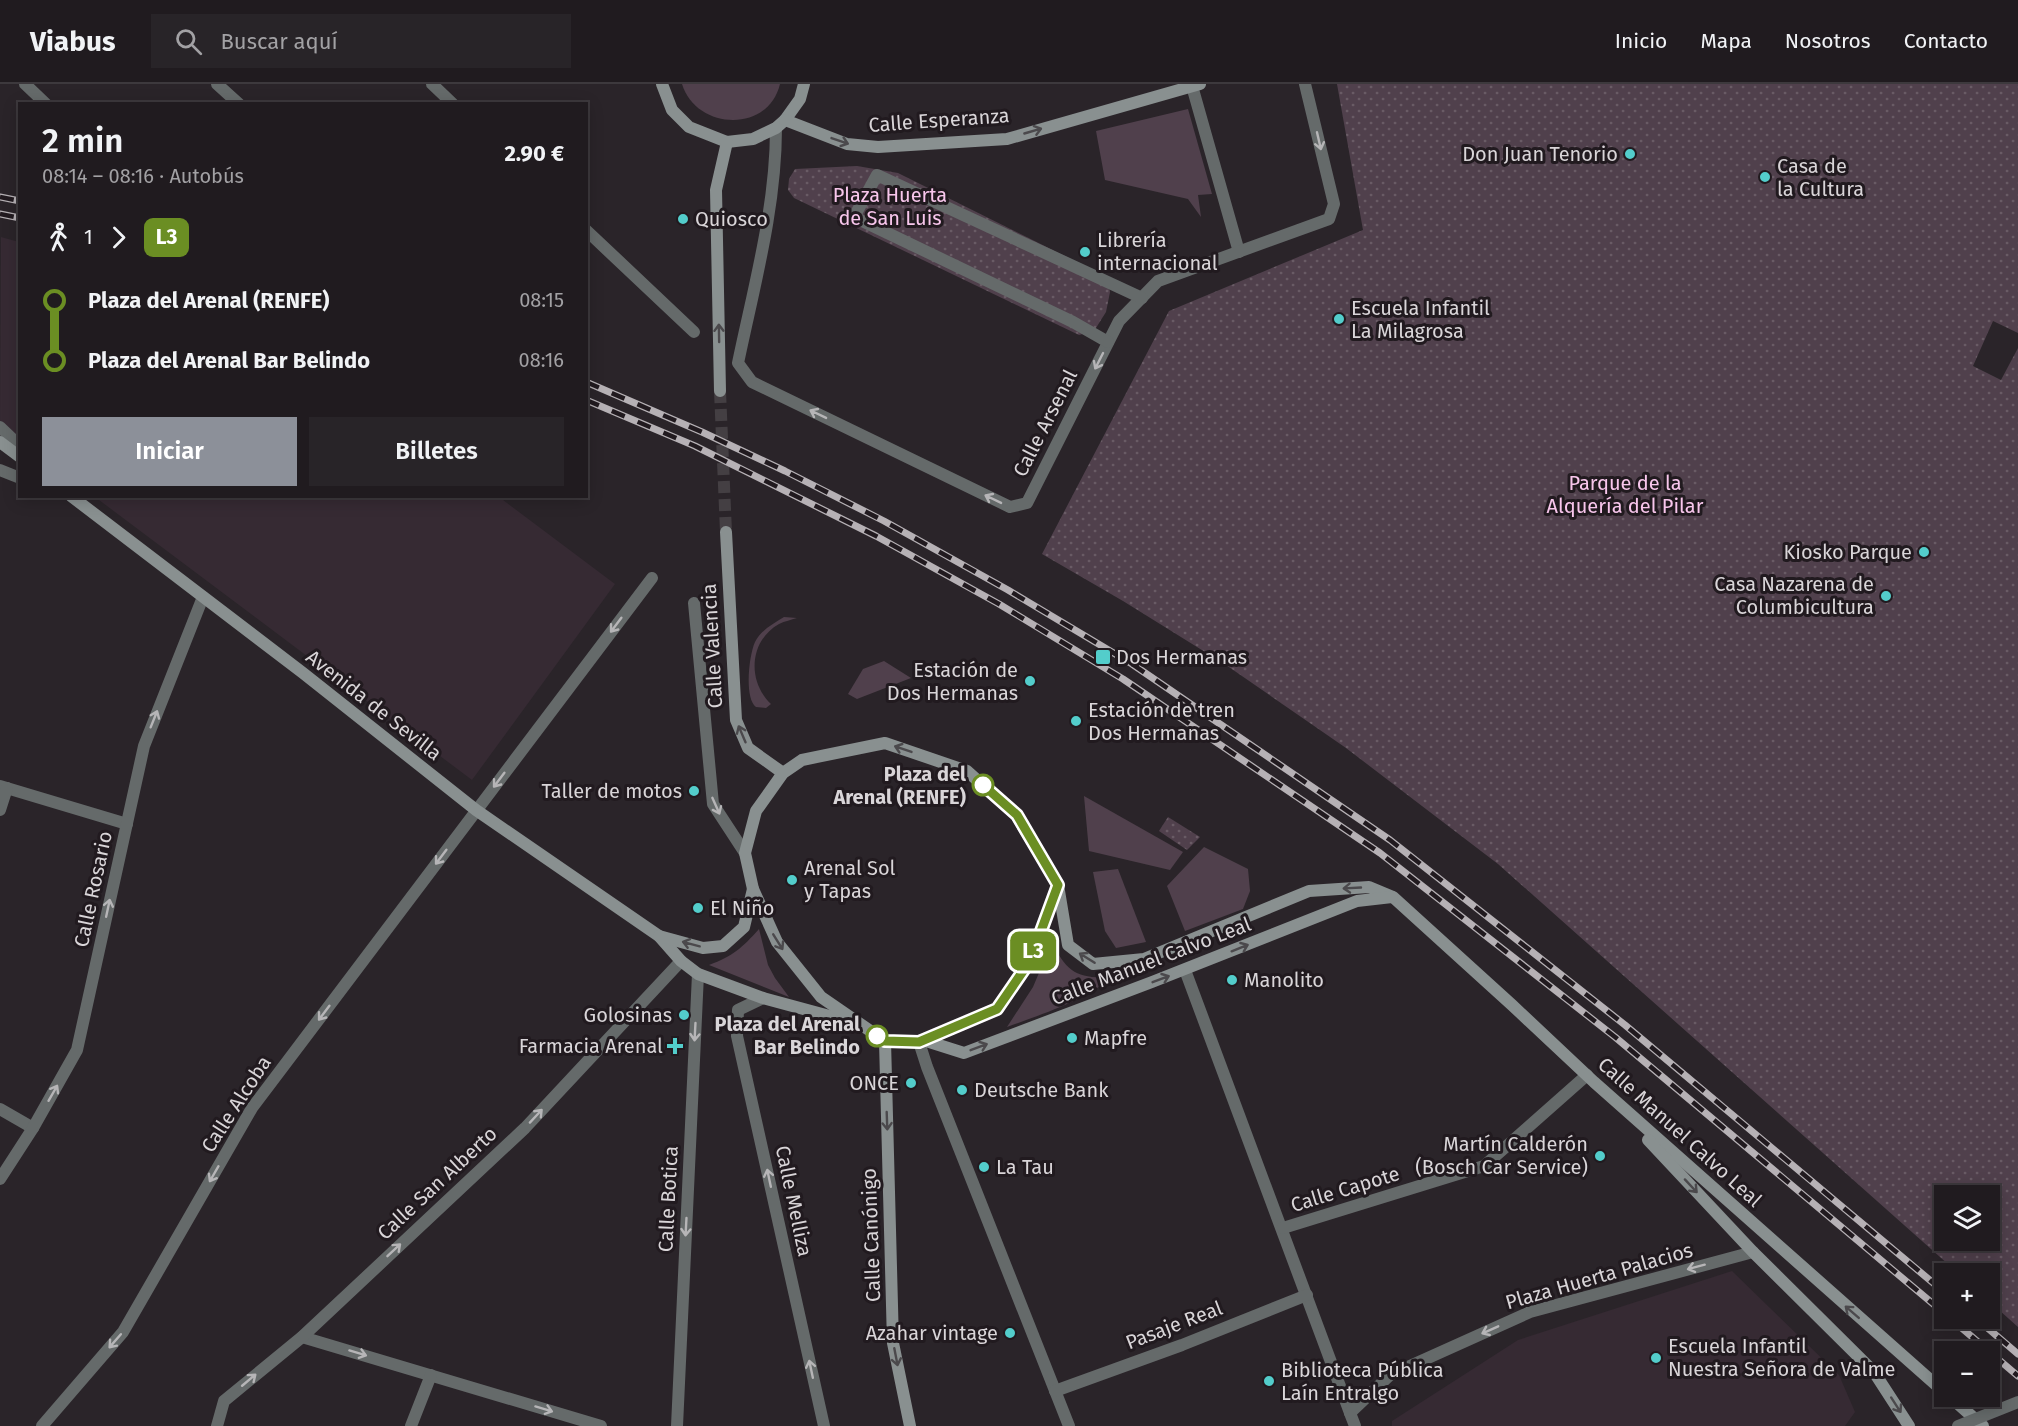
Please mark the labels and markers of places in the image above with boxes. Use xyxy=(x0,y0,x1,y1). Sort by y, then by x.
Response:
place label: Don Juan Tenorio xyxy=(1462,142,1618,166)
marker: Don Juan Tenorio xyxy=(1623,147,1637,161)
place label: Casa de la Cultura xyxy=(1777,154,1864,201)
marker: Casa de la Cultura xyxy=(1758,170,1772,184)
place label: Quiosco xyxy=(695,207,768,231)
marker: Quiosco xyxy=(676,212,690,226)
place label: Librería internacional xyxy=(1097,228,1218,275)
marker: Librería internacional xyxy=(1078,245,1092,259)
place label: Escuela Infantil La Milagrosa xyxy=(1351,296,1490,343)
marker: Escuela Infantil La Milagrosa xyxy=(1332,312,1346,326)
place label: Kiosko Parque xyxy=(1784,540,1912,564)
marker: Kiosko Parque xyxy=(1917,545,1931,559)
place label: Casa Nazarena de Columbicultura xyxy=(1714,572,1874,619)
marker: Casa Nazarena de Columbicultura xyxy=(1879,589,1893,603)
place label: Dos Hermanas xyxy=(1116,645,1247,669)
marker: Dos Hermanas xyxy=(1094,648,1112,666)
place label: Estación de Dos Hermanas xyxy=(887,658,1018,705)
marker: Estación de Dos Hermanas xyxy=(1023,674,1037,688)
place label: Estación de tren Dos Hermanas xyxy=(1088,698,1235,745)
marker: Estación de tren Dos Hermanas xyxy=(1069,714,1083,728)
place label: Plaza del Arenal (RENFE) xyxy=(832,762,966,809)
marker: Plaza del Arenal (RENFE) xyxy=(972,774,994,796)
place label: Taller de motos xyxy=(542,779,682,803)
marker: Taller de motos xyxy=(687,784,701,798)
place label: Arenal Sol y Tapas xyxy=(804,856,896,903)
marker: Arenal Sol y Tapas xyxy=(785,873,799,887)
place label: El Niño xyxy=(710,896,774,920)
marker: El Niño xyxy=(691,901,705,915)
place label: Manolito xyxy=(1244,968,1324,992)
marker: Manolito xyxy=(1225,973,1239,987)
place label: Golosinas xyxy=(584,1003,672,1027)
marker: Golosinas xyxy=(677,1008,691,1022)
place label: Plaza del Arenal Bar Belindo xyxy=(715,1012,860,1059)
marker: Plaza del Arenal Bar Belindo xyxy=(866,1025,888,1047)
place label: Mapfre xyxy=(1084,1026,1147,1050)
marker: Mapfre xyxy=(1065,1031,1079,1045)
place label: Farmacia Arenal xyxy=(519,1034,663,1058)
marker: Farmacia Arenal xyxy=(668,1039,682,1053)
place label: ONCE xyxy=(850,1071,899,1095)
marker: ONCE xyxy=(904,1076,918,1090)
place label: Deutsche Bank xyxy=(974,1078,1109,1102)
marker: Deutsche Bank xyxy=(955,1083,969,1097)
place label: Martín Calderón (Bosch Car Service) xyxy=(1415,1132,1588,1179)
marker: Martín Calderón (Bosch Car Service) xyxy=(1593,1149,1607,1163)
place label: La Tau xyxy=(996,1155,1054,1179)
marker: La Tau xyxy=(977,1160,991,1174)
place label: Azahar vintage xyxy=(866,1321,998,1345)
marker: Azahar vintage xyxy=(1003,1326,1017,1340)
place label: Escuela Infantil Nuestra Señora de Valme xyxy=(1668,1334,1895,1381)
marker: Escuela Infantil Nuestra Señora de Valme xyxy=(1649,1351,1663,1365)
place label: Biblioteca Pública Laín Entralgo xyxy=(1281,1358,1444,1405)
marker: Biblioteca Pública Laín Entralgo xyxy=(1262,1374,1276,1388)

